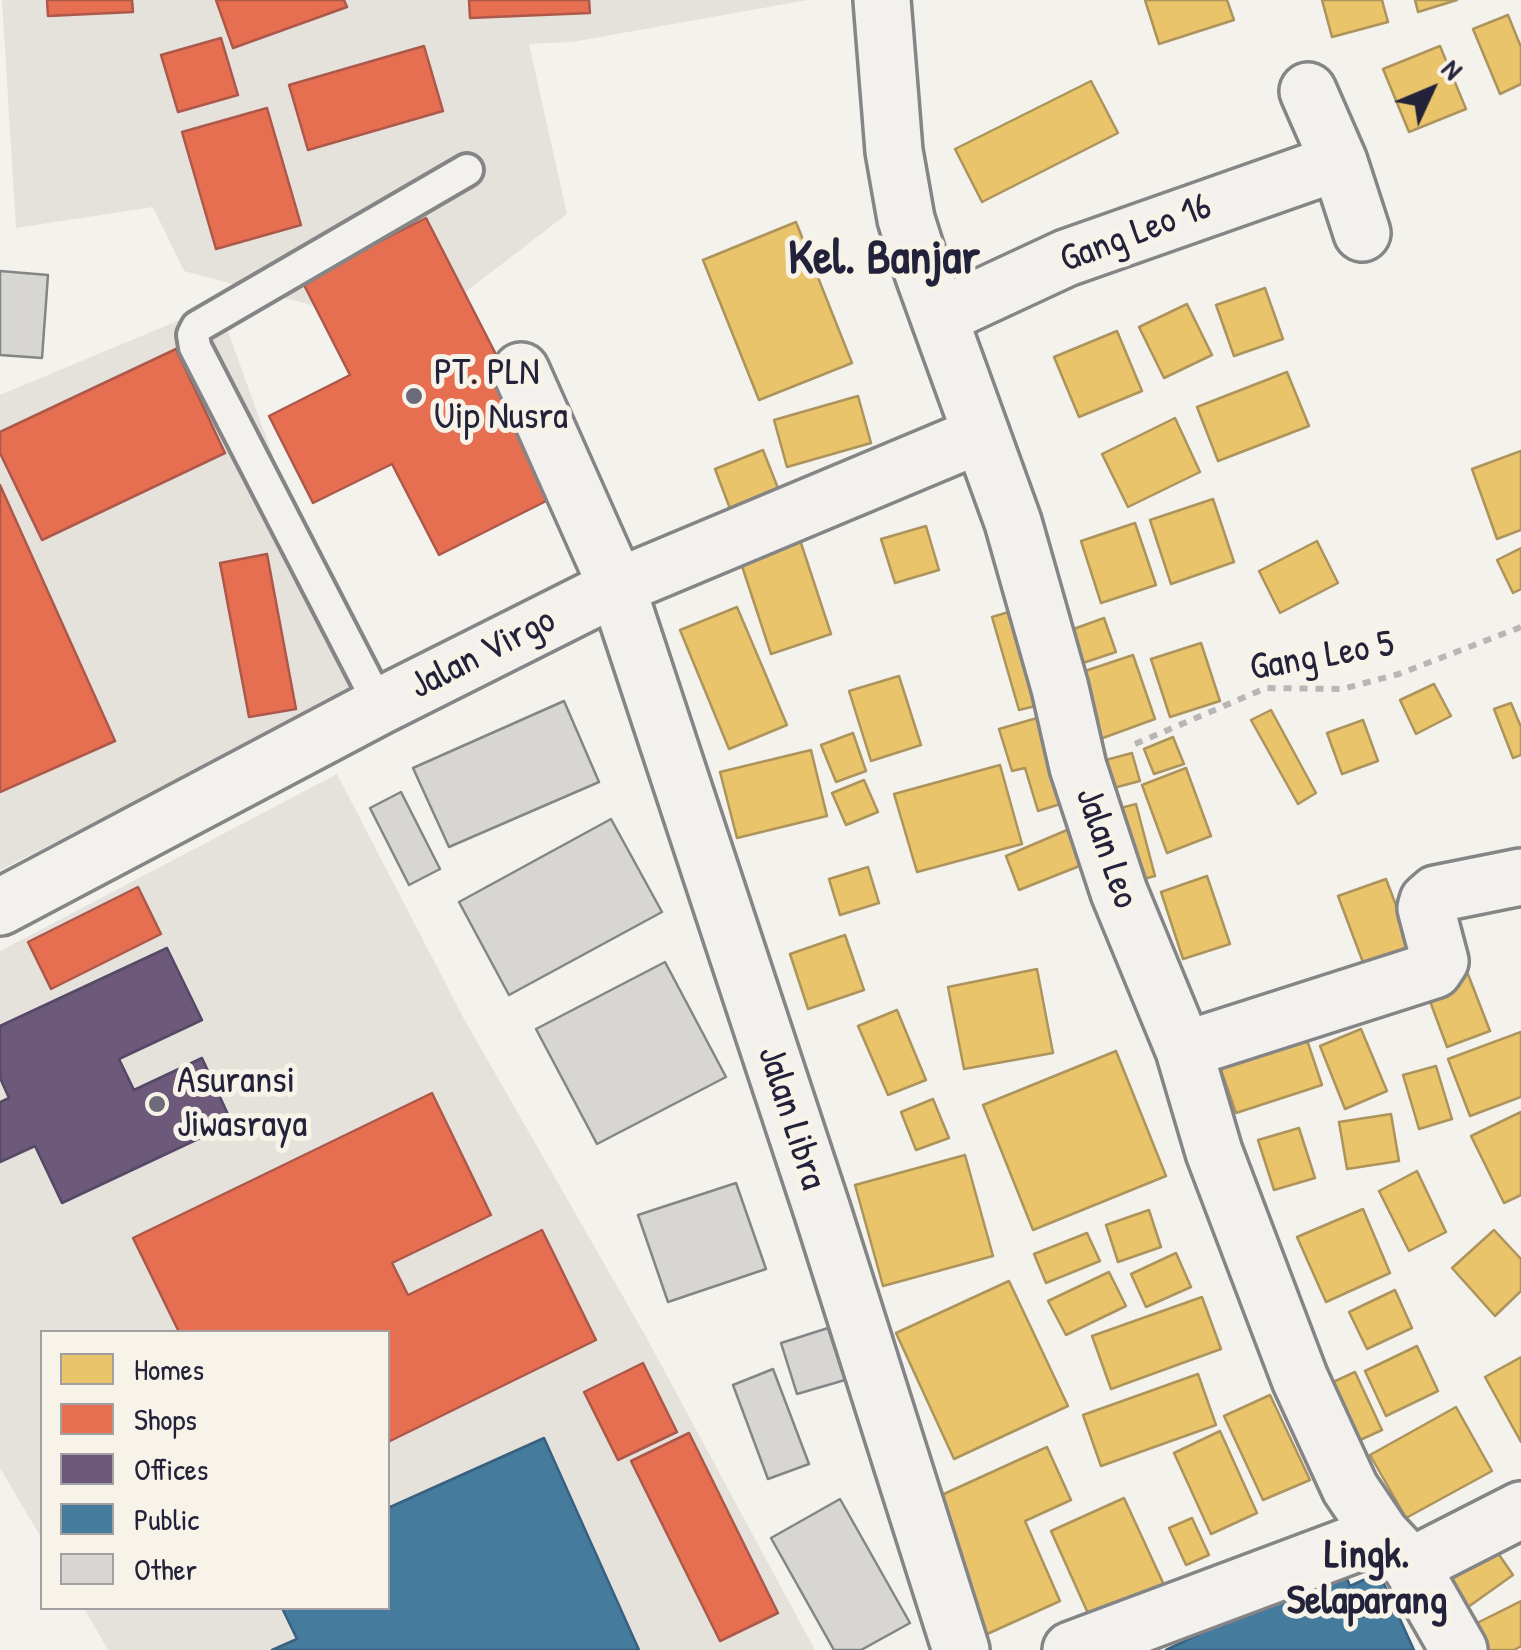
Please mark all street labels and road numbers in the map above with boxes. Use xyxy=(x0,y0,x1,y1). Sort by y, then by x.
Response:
street label: Gang Leo 16 xyxy=(1054,184,1218,284)
street label: Jalan Virgo xyxy=(403,598,563,710)
street label: Gang Leo 5 xyxy=(1246,622,1398,692)
street label: Jalan Leo xyxy=(1064,782,1148,914)
street label: Jalan Libra xyxy=(746,1041,836,1195)

